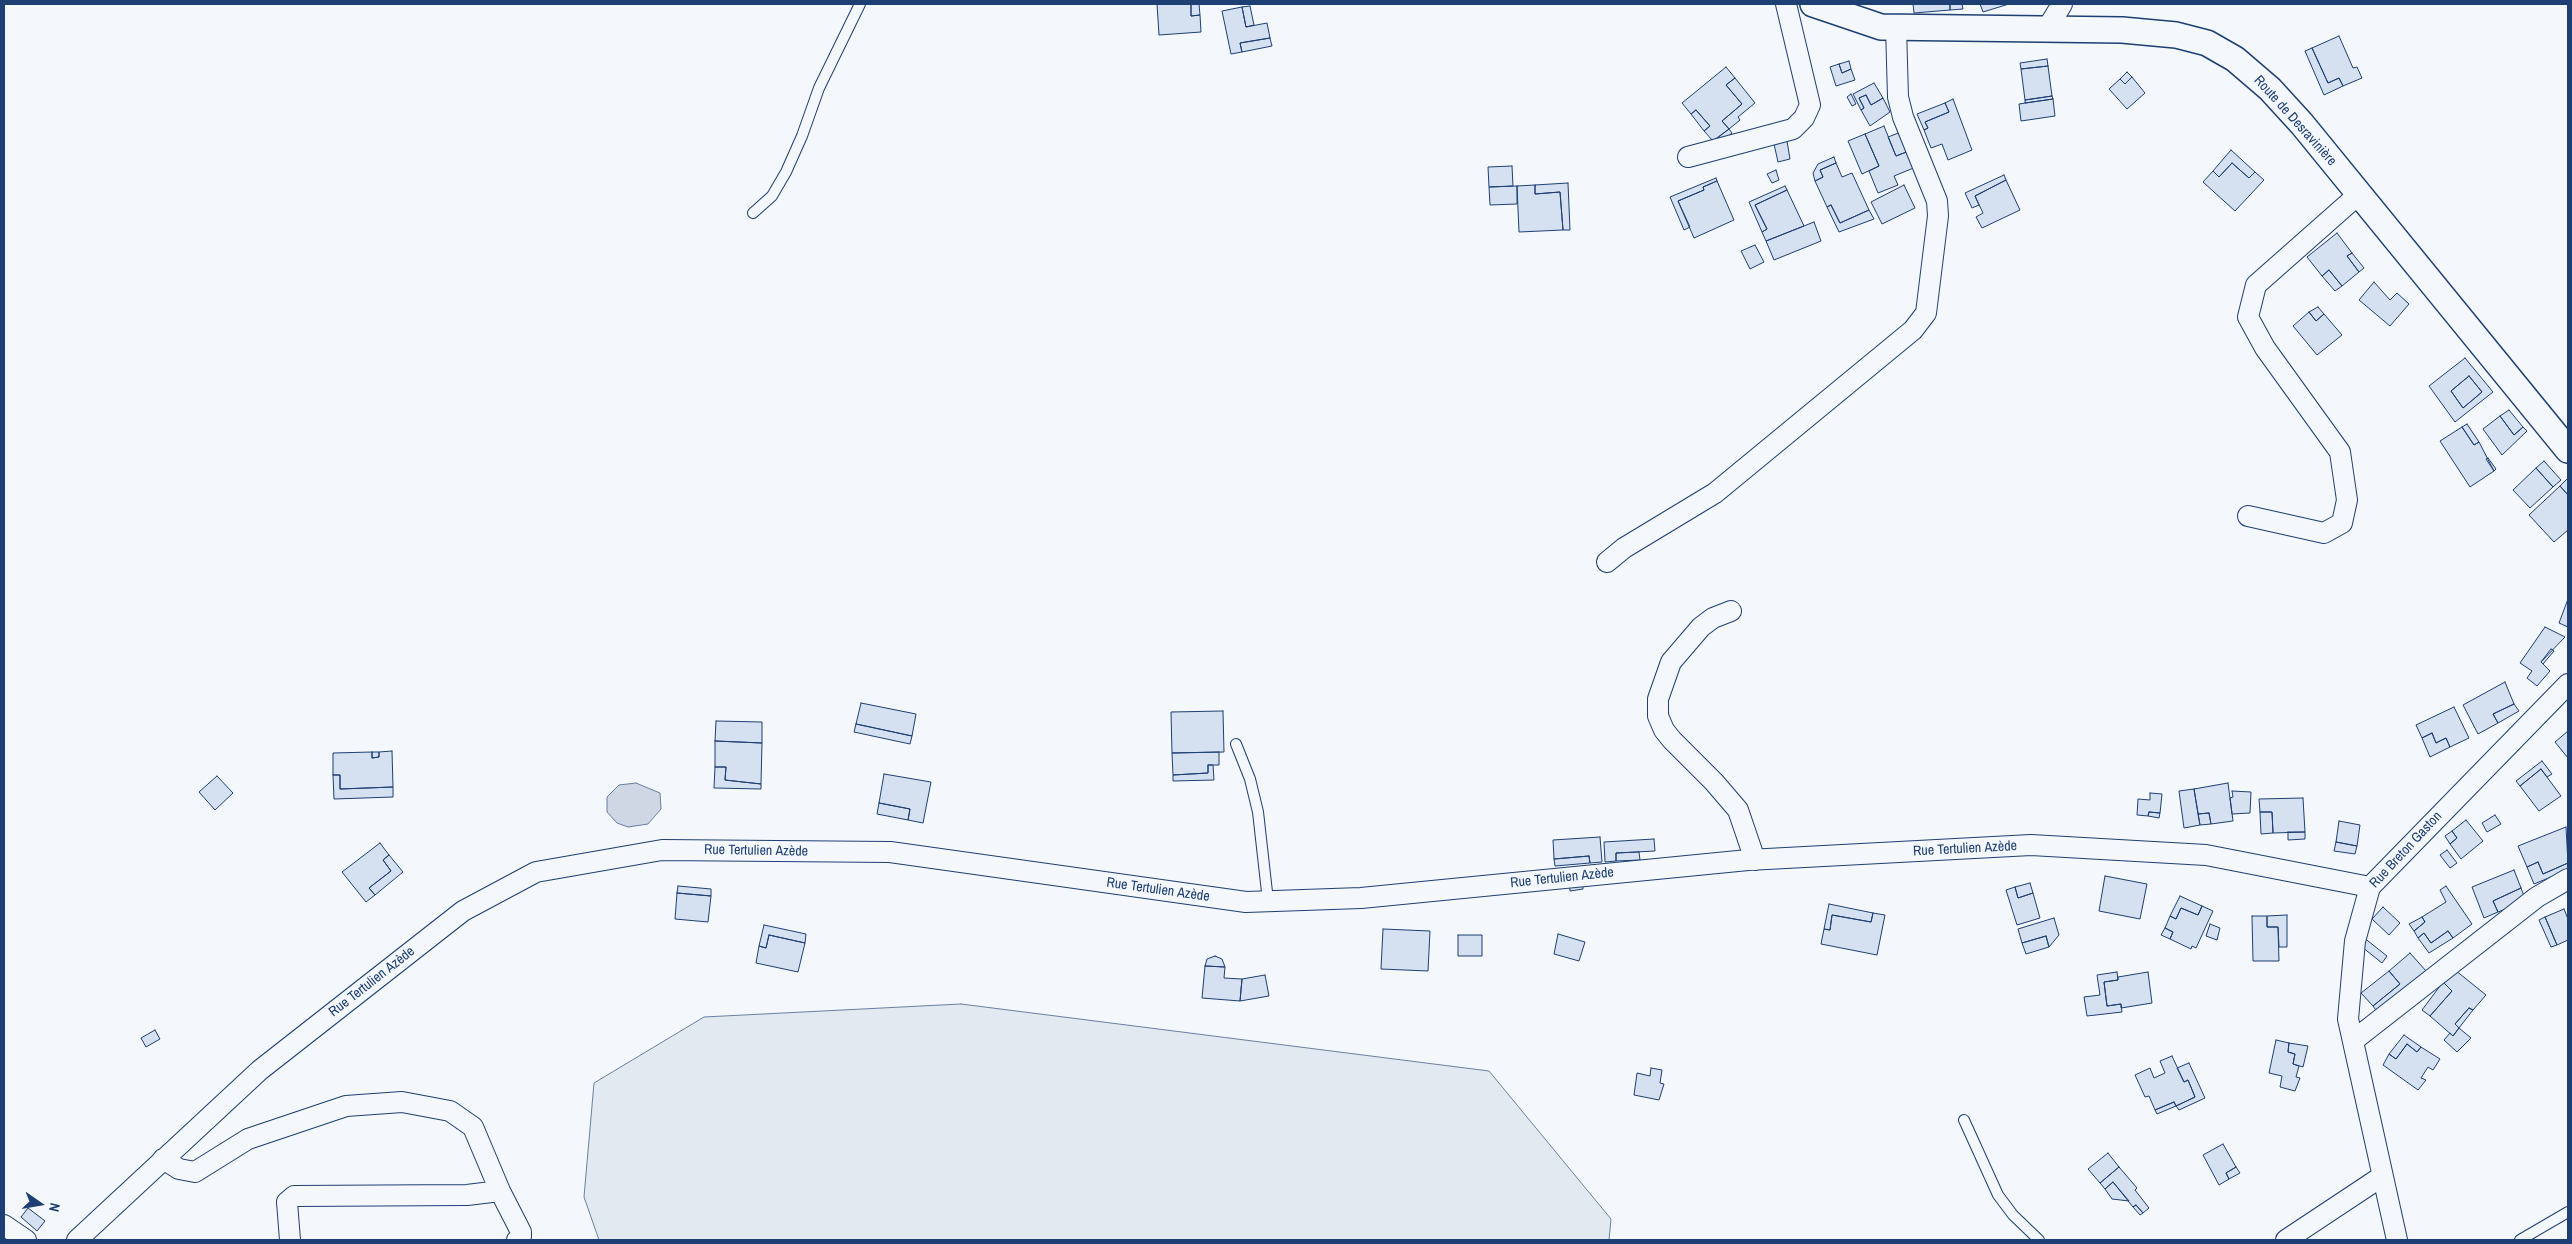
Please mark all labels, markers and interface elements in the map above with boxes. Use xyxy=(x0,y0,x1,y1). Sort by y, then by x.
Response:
street label: Route de Desravinière xyxy=(2250,72,2340,170)
street label: Rue Breton Gaston xyxy=(2366,808,2446,892)
street label: Rue Tertulien Azède xyxy=(1913,838,2017,860)
street label: Rue Tertulien Azède xyxy=(704,842,808,860)
street label: Rue Tertulien Azède xyxy=(1509,864,1615,892)
street label: Rue Tertulien Azède xyxy=(1105,874,1211,906)
street label: Rue Tertulien Azède xyxy=(326,943,418,1021)
north arrow xyxy=(15,1179,65,1229)
text: N xyxy=(45,1201,64,1213)

